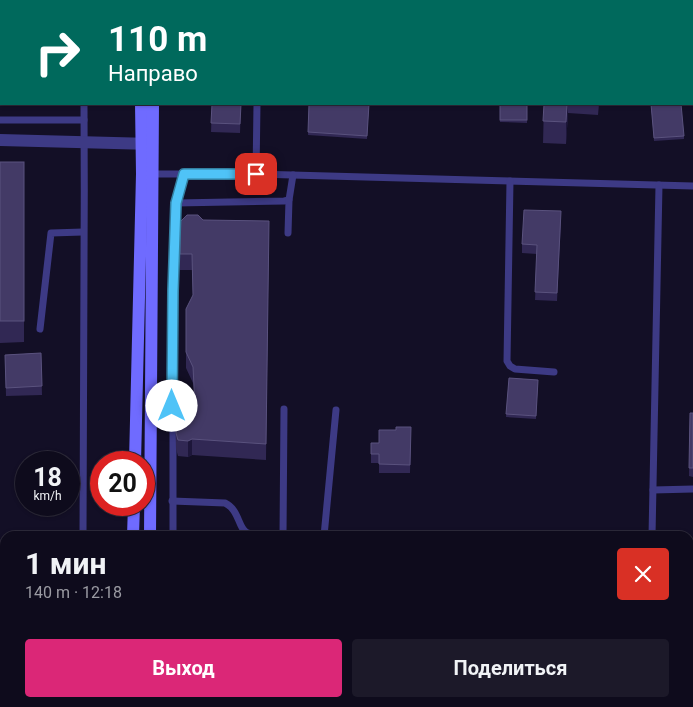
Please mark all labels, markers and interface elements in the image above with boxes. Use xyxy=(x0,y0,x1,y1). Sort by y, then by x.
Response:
text: 110 m xyxy=(108,19,207,60)
icon: right xyxy=(25,20,90,85)
text: Направо xyxy=(108,61,198,86)
pin xyxy=(235,153,277,195)
icon: arrive xyxy=(242,160,270,188)
position arrow xyxy=(145,379,197,431)
speed limit sign: 20 xyxy=(90,451,155,516)
text: 18 xyxy=(33,463,62,492)
text: km/h xyxy=(33,489,62,503)
text: 1 мин xyxy=(25,546,106,581)
button: close xyxy=(617,548,669,600)
text: 140 m · 12:18 xyxy=(25,583,122,602)
button: Выход xyxy=(25,639,342,697)
button: Поделиться xyxy=(352,639,669,697)

